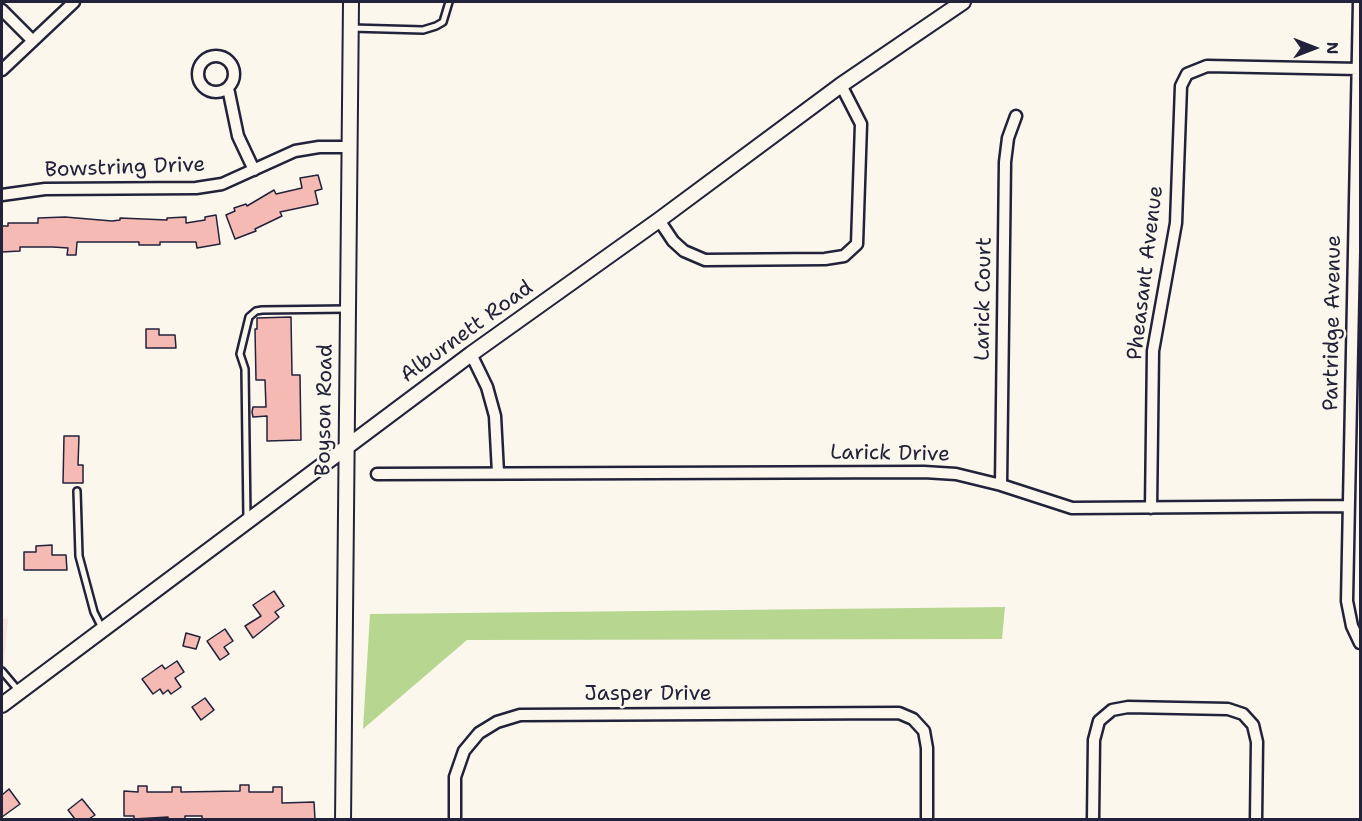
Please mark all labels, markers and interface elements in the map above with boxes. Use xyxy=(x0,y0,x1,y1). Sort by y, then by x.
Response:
north arrow xyxy=(1284,18,1344,78)
text: N xyxy=(1322,42,1343,54)
street label: Bowstring Drive xyxy=(44,153,206,183)
street label: Pheasant Avenue xyxy=(1123,184,1169,362)
street label: Partridge Avenue xyxy=(1319,235,1347,411)
street label: Larick Court xyxy=(970,237,998,361)
street label: Alburnett Road xyxy=(396,276,538,388)
street label: Boyson Road xyxy=(311,344,339,476)
street label: Larick Drive xyxy=(830,440,950,468)
street label: Jasper Drive xyxy=(584,682,712,708)

